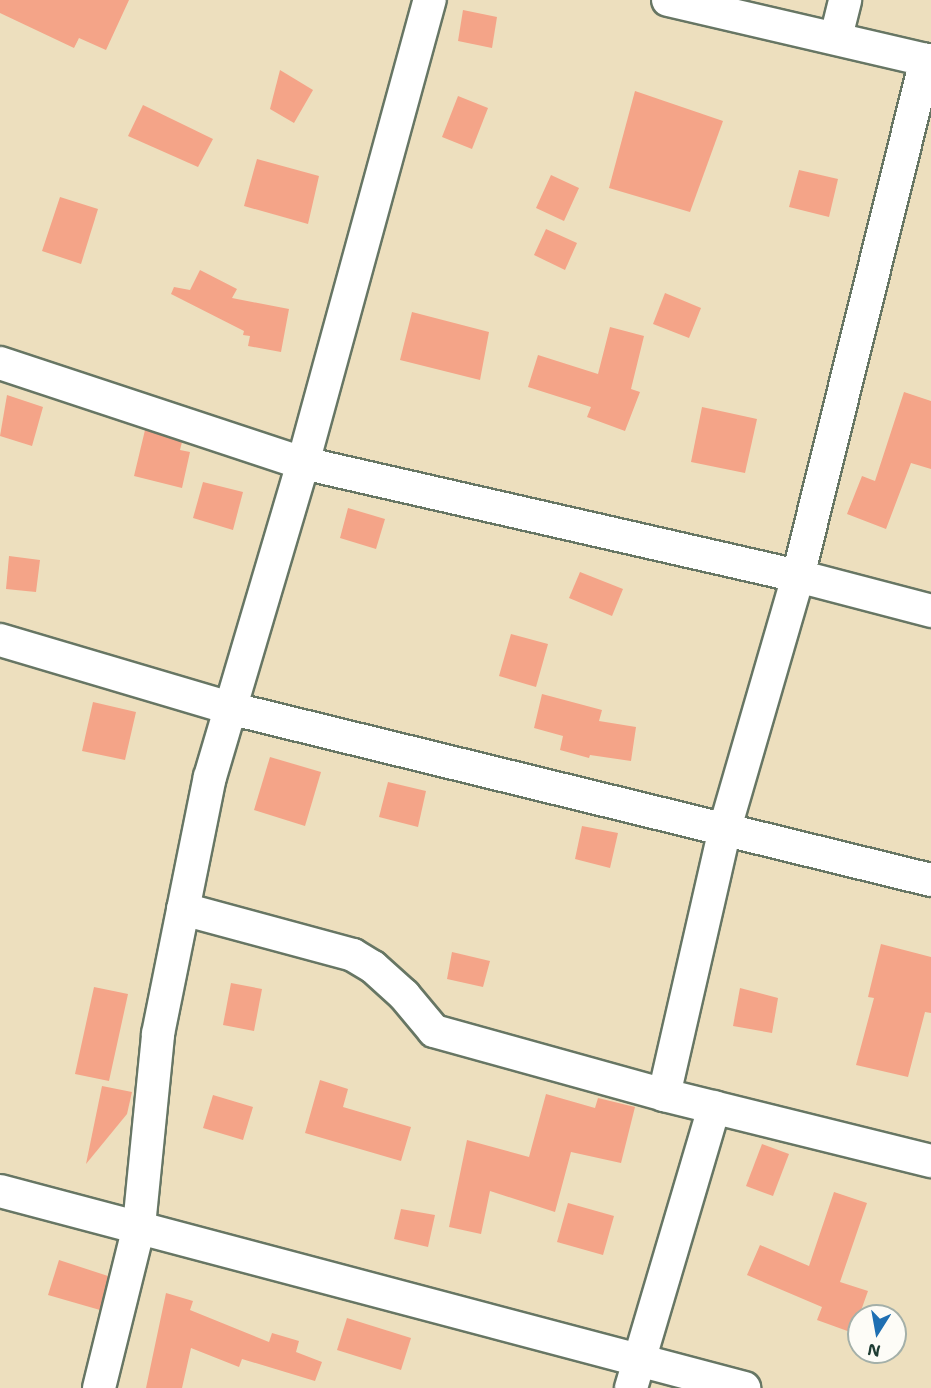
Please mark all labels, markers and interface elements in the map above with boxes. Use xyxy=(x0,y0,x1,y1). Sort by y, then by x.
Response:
north arrow xyxy=(847,1304,907,1364)
text: N xyxy=(866,1339,882,1362)

